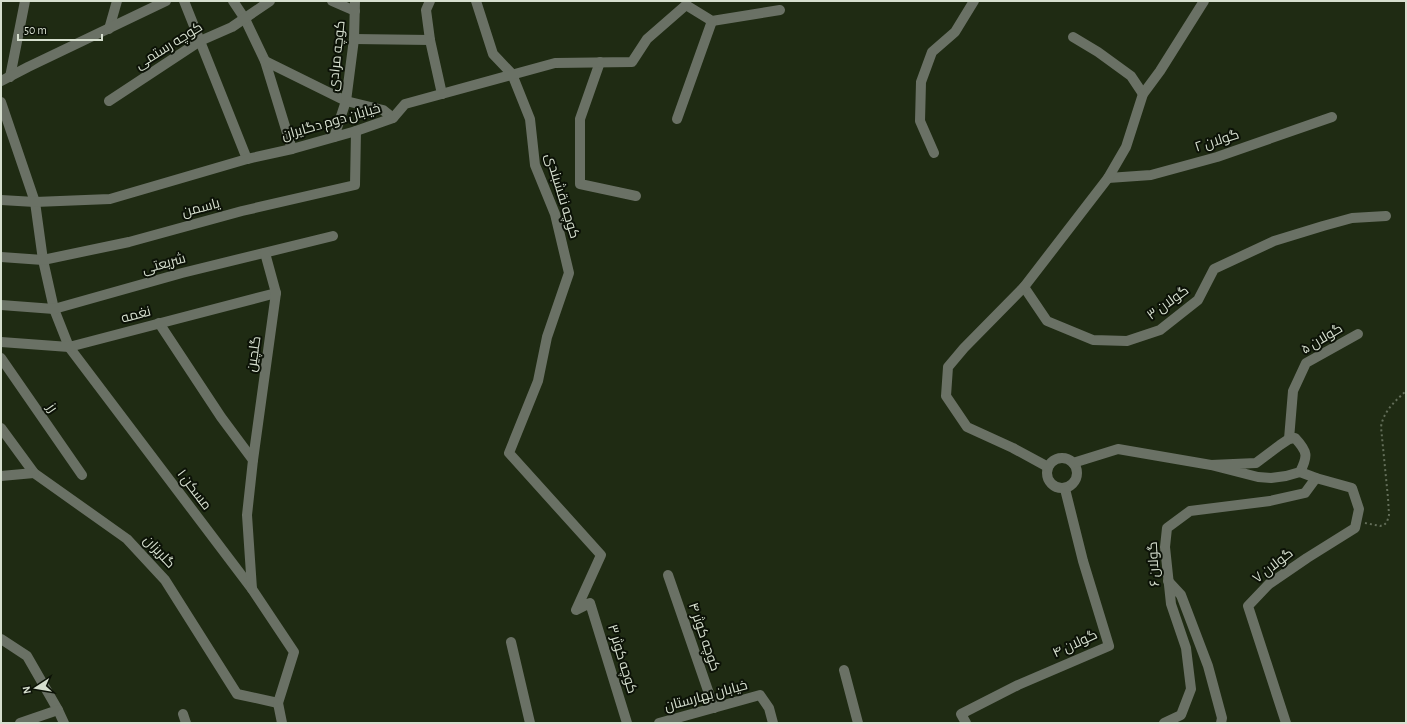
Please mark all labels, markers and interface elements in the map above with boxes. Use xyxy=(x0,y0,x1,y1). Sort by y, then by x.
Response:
scale bar xyxy=(18,16,102,42)
street label: کوچه رستمی xyxy=(133,20,206,74)
street label: کوچه مرادی xyxy=(326,20,350,92)
text: 50 m xyxy=(24,24,47,36)
street label: خیابان دوم دگایران xyxy=(280,101,383,145)
street label: گولان ۲ xyxy=(1193,127,1241,155)
street label: کوچه نقشبندی xyxy=(541,152,582,241)
street label: یاسمن xyxy=(181,196,222,220)
street label: شریعتی xyxy=(141,251,187,277)
street label: گولان ۳ xyxy=(1145,283,1191,323)
street label: نغمه xyxy=(120,304,152,326)
street label: گولان ۵ xyxy=(1299,321,1345,357)
street label: گلچین xyxy=(245,335,265,373)
street label: رز xyxy=(44,400,60,415)
street label: مسکن ۱ xyxy=(174,467,214,513)
street label: گلریزان xyxy=(141,533,177,571)
street label: گولان ۶ xyxy=(1146,541,1162,587)
street label: گولان ۷ xyxy=(1250,546,1296,586)
street label: کوچه کوثر ۴ xyxy=(684,601,722,674)
street label: کوچه کوثر ۳ xyxy=(603,623,639,696)
street label: گولان ۴ xyxy=(1051,628,1099,660)
north arrow xyxy=(16,668,56,708)
street label: خیابان بهارستان xyxy=(663,678,749,714)
text: N xyxy=(21,685,33,695)

